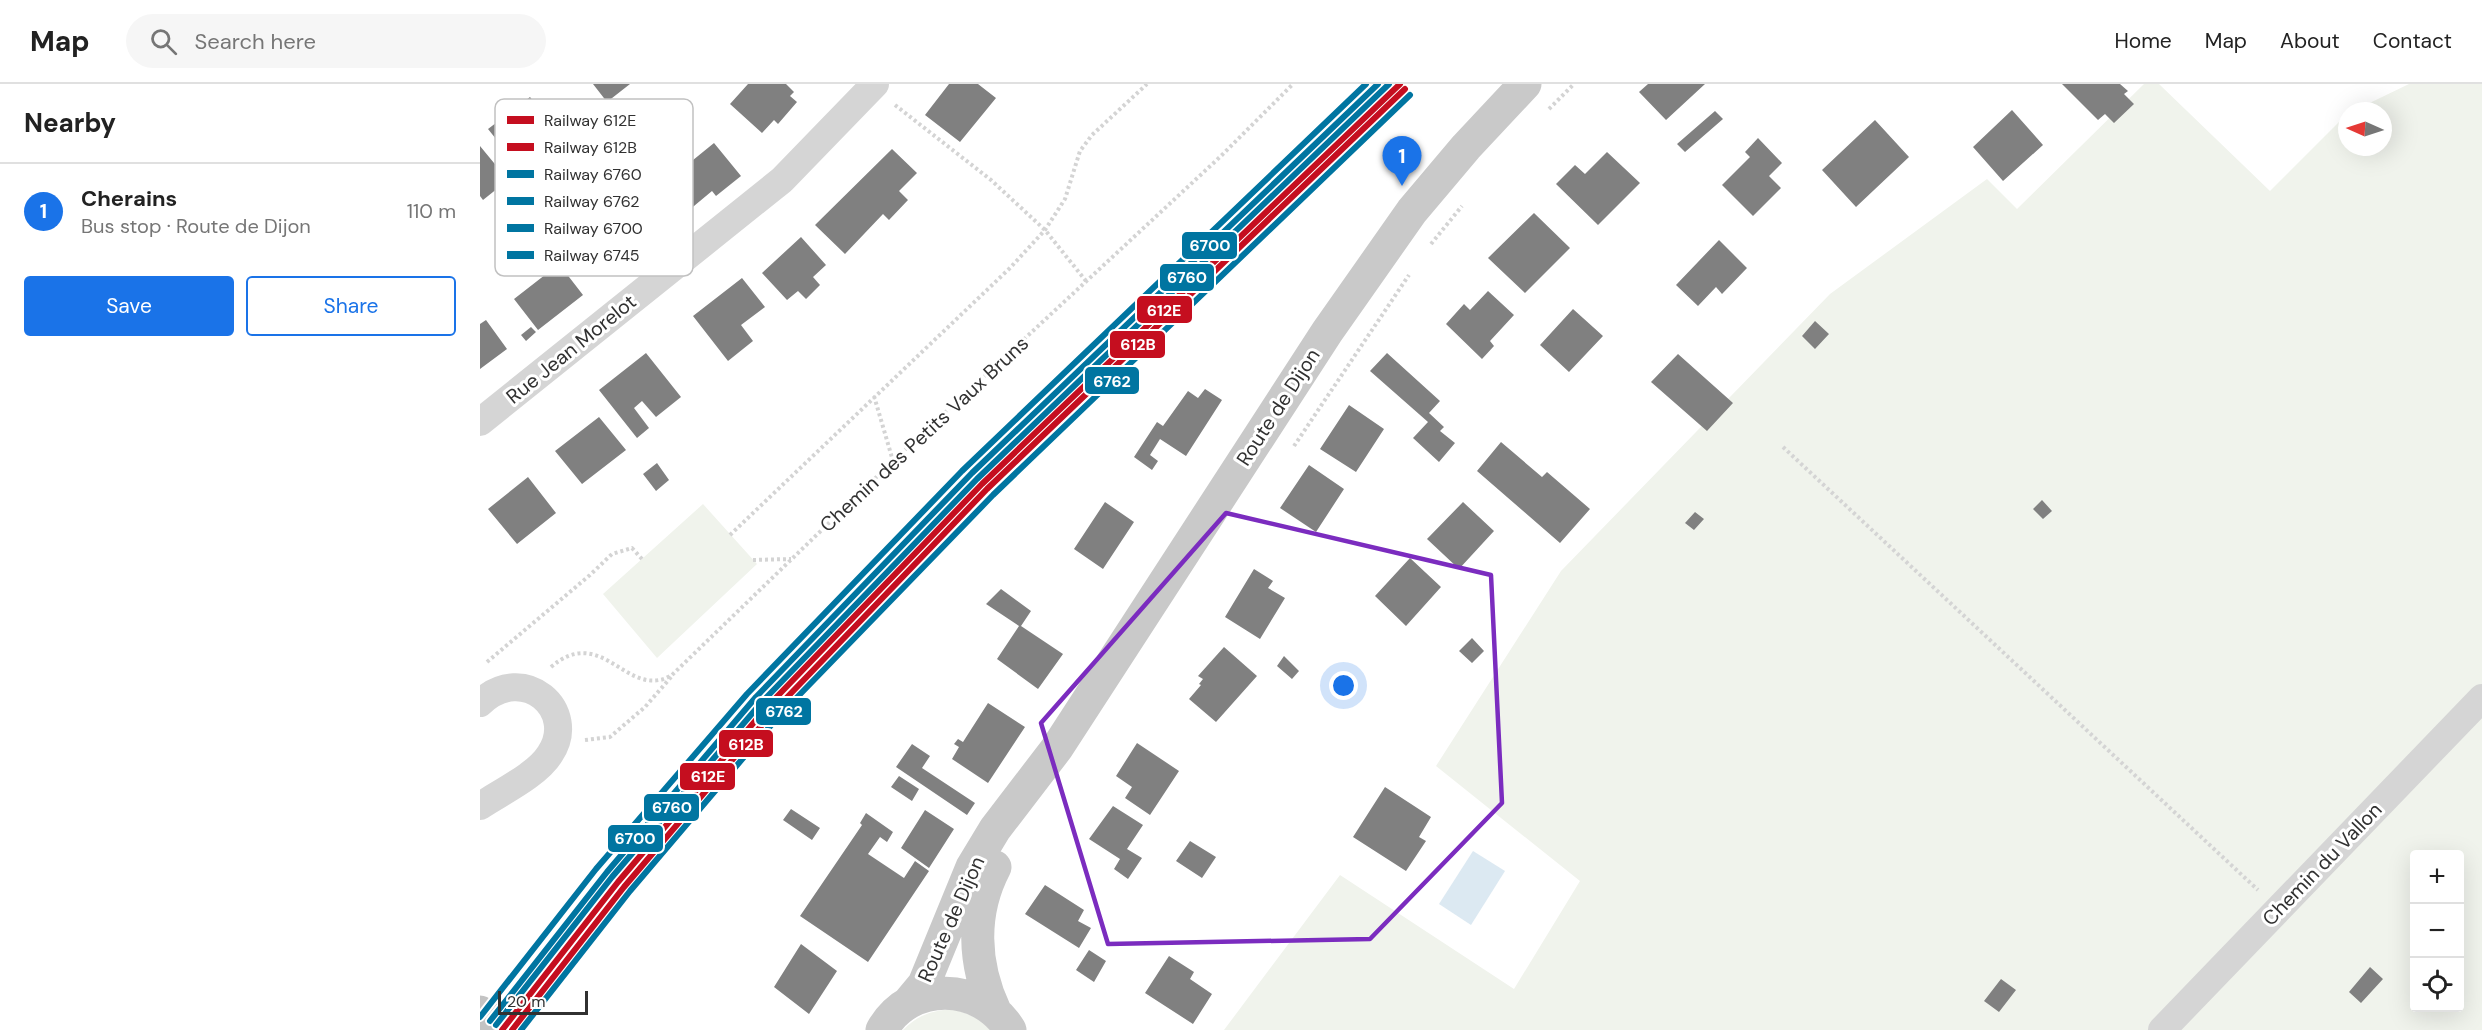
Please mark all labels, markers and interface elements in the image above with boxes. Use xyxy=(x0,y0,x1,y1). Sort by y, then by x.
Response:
search box xyxy=(126,14,546,68)
text: Map xyxy=(30,23,90,60)
icon: search xyxy=(147,25,180,58)
text: Search here xyxy=(195,27,316,56)
text: Home xyxy=(2114,27,2172,55)
text: Map xyxy=(2205,27,2247,55)
text: About xyxy=(2280,27,2340,55)
text: Contact xyxy=(2373,27,2452,55)
legend xyxy=(495,99,693,276)
north arrow xyxy=(2338,102,2392,156)
text: Nearby xyxy=(24,106,116,140)
text: Railway 612E xyxy=(544,110,636,131)
pin: 1 xyxy=(1382,136,1422,186)
text: Railway 612B xyxy=(544,137,637,158)
text: Railway 6760 xyxy=(544,164,642,185)
text: Cherains xyxy=(81,184,177,213)
text: Railway 6762 xyxy=(544,191,640,212)
text: 1 xyxy=(40,198,47,224)
text: 110 m xyxy=(407,198,456,224)
text: Bus stop · Route de Dijon xyxy=(81,213,311,239)
text: Railway 6700 xyxy=(544,218,643,239)
line badge: 6700 xyxy=(1181,231,1238,260)
text: 6700 xyxy=(1190,235,1231,256)
text: Railway 6745 xyxy=(544,245,640,266)
line badge: 6760 xyxy=(1159,263,1215,292)
text: 6760 xyxy=(1167,267,1207,288)
button: Save xyxy=(24,276,234,336)
button: Share xyxy=(246,276,456,336)
street label: Rue Jean Morelot xyxy=(501,288,641,409)
line badge: 612E xyxy=(1136,295,1193,324)
text: 612E xyxy=(1147,300,1181,321)
street label: Chemin des Petits Vaux Bruns xyxy=(814,330,1034,538)
line badge: 612B xyxy=(1109,330,1166,359)
text: 612B xyxy=(1120,334,1156,355)
street label: Route de Dijon xyxy=(1230,343,1326,471)
line badge: 6762 xyxy=(1084,366,1140,395)
text: 6762 xyxy=(1093,371,1131,392)
your location xyxy=(1329,671,1358,700)
line badge: 6762 xyxy=(755,697,812,726)
text: 6762 xyxy=(765,701,803,722)
line badge: 612B xyxy=(718,729,774,758)
text: 612B xyxy=(728,734,764,755)
line badge: 612E xyxy=(679,762,736,791)
text: 612E xyxy=(691,766,725,787)
line badge: 6760 xyxy=(643,793,700,822)
text: 6760 xyxy=(652,797,692,818)
street label: Chemin du Vallon xyxy=(2257,797,2387,931)
line badge: 6700 xyxy=(607,824,664,853)
text: 6700 xyxy=(615,828,656,849)
map controls xyxy=(2410,850,2464,1012)
button: + xyxy=(2410,850,2464,904)
street label: Route de Dijon xyxy=(912,852,990,986)
button: − xyxy=(2410,904,2464,958)
button: locate xyxy=(2410,958,2464,1012)
scale bar xyxy=(498,988,588,1016)
text: 20 m xyxy=(507,991,546,1012)

